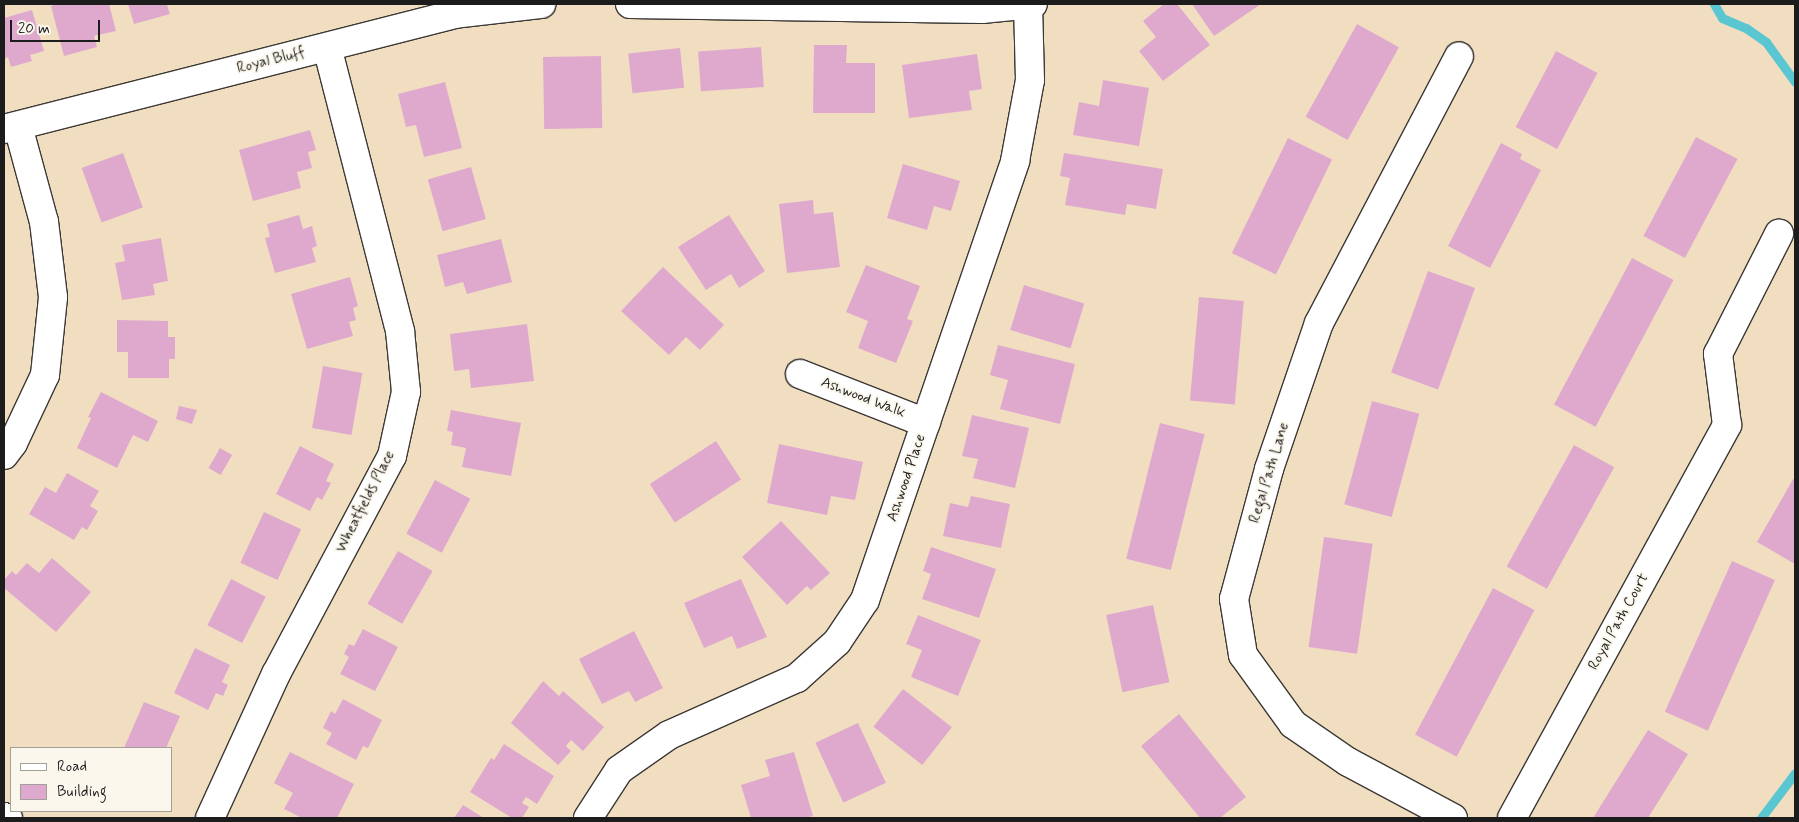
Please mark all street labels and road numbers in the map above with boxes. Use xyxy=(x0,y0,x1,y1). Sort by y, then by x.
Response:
street label: Royal Bluff xyxy=(235,44,307,78)
street label: Ashwood Walk xyxy=(818,374,908,422)
street label: Regal Path Lane xyxy=(1246,421,1294,525)
street label: Ashwood Place xyxy=(884,433,930,523)
street label: Wheatfields Place xyxy=(333,448,399,556)
street label: Royal Path Court xyxy=(1585,571,1653,673)

